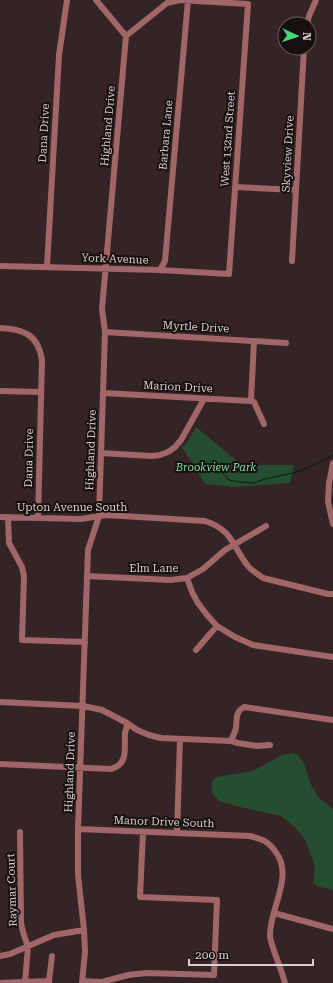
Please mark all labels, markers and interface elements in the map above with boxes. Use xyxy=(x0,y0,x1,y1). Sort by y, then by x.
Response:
north arrow xyxy=(277,16,317,56)
text: N xyxy=(300,32,313,42)
street label: Highland Drive xyxy=(98,85,118,167)
street label: West 132nd Street xyxy=(218,91,238,187)
street label: Barbara Lane xyxy=(156,100,176,170)
street label: Dana Drive xyxy=(36,103,52,163)
street label: Skyview Drive xyxy=(279,115,297,193)
street label: York Avenue xyxy=(81,251,149,267)
street label: Myrtle Drive xyxy=(162,319,230,335)
street label: Marion Drive xyxy=(143,379,213,395)
street label: Highland Drive xyxy=(83,409,99,491)
street label: Dana Drive xyxy=(22,428,36,488)
park label: Brookview Park xyxy=(175,461,256,474)
street label: Upton Avenue South xyxy=(17,501,127,514)
street label: Elm Lane xyxy=(129,562,179,575)
street label: Highland Drive xyxy=(62,731,78,813)
street label: Manor Drive South xyxy=(113,814,215,830)
street label: Raymar Court xyxy=(4,853,20,927)
scale bar xyxy=(189,941,313,967)
text: 200 m xyxy=(195,948,229,962)

